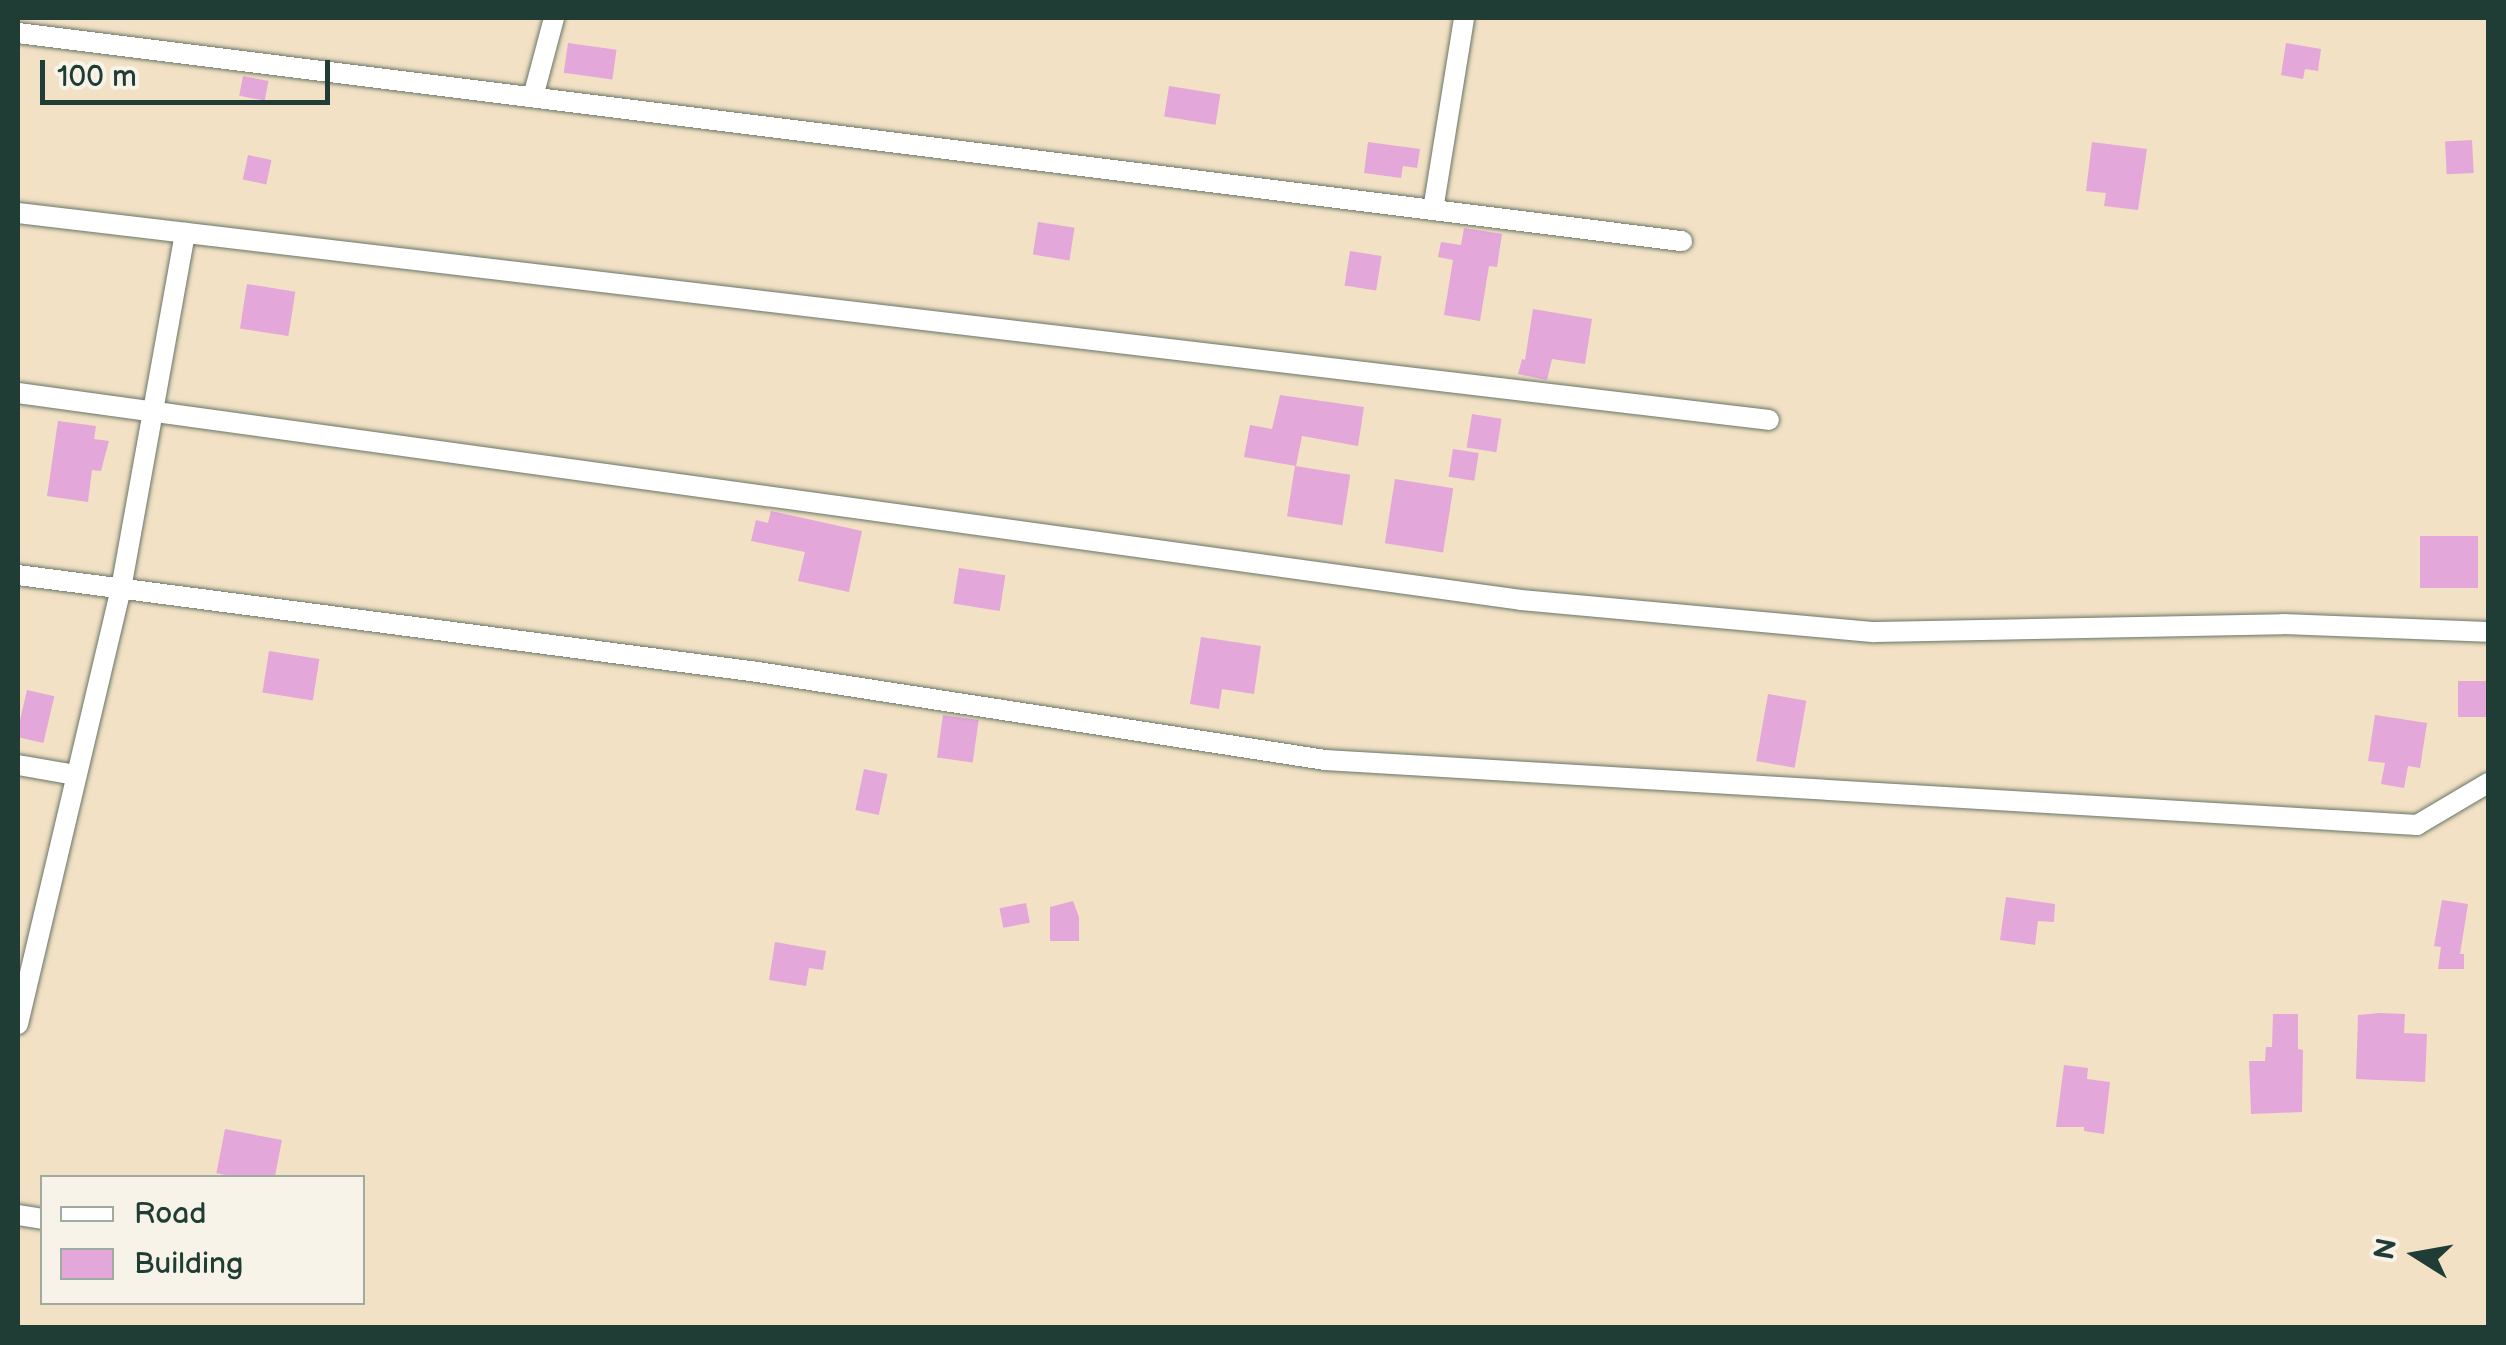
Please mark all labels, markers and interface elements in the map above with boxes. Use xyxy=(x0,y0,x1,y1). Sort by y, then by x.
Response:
scale bar xyxy=(45,40,335,102)
text: 100 m xyxy=(57,59,137,95)
legend xyxy=(40,1175,365,1305)
text: Road xyxy=(134,1196,207,1232)
north arrow xyxy=(2366,1205,2466,1305)
text: N xyxy=(2368,1236,2404,1263)
text: Building xyxy=(134,1246,243,1282)

